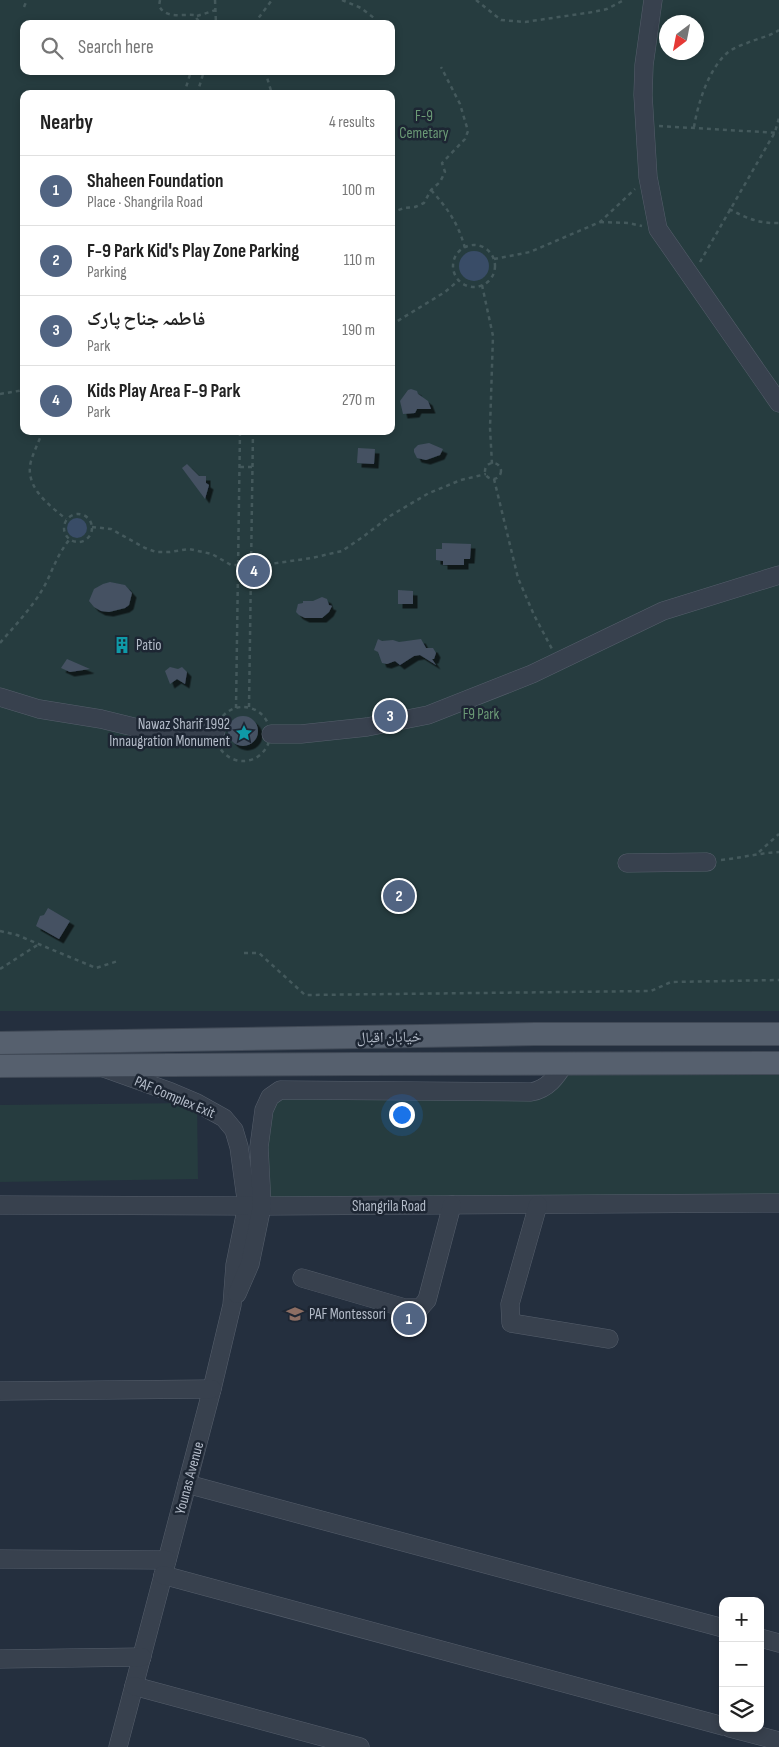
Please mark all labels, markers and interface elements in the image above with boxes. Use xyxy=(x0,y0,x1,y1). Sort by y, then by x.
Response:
north arrow xyxy=(659,15,704,60)
search box xyxy=(20,20,395,75)
icon: search xyxy=(38,34,66,62)
text: Search here xyxy=(78,36,154,59)
park label: F-9 Cemetary xyxy=(399,107,449,143)
text: Nearby xyxy=(40,110,93,135)
text: 4 results xyxy=(329,113,375,132)
text: Shaheen Foundation xyxy=(87,170,223,193)
text: 1 xyxy=(53,181,59,200)
text: 100 m xyxy=(342,181,375,200)
text: Place · Shangrila Road xyxy=(87,193,203,212)
text: F-9 Park Kid's Play Zone Parking xyxy=(87,240,299,263)
text: 2 xyxy=(52,251,60,270)
text: 110 m xyxy=(344,251,375,270)
text: Parking xyxy=(87,263,127,282)
text: فاطمہ جناح پارک xyxy=(87,308,205,331)
text: 3 xyxy=(52,321,60,340)
text: 190 m xyxy=(342,321,375,340)
text: Park xyxy=(87,337,110,356)
text: Kids Play Area F-9 Park xyxy=(87,380,240,403)
text: 4 xyxy=(52,391,60,410)
text: 270 m xyxy=(342,391,375,410)
text: Park xyxy=(87,403,110,422)
pin: 4 xyxy=(238,552,270,590)
building icon: Patio xyxy=(112,635,132,655)
place label: Patio xyxy=(136,636,162,655)
pin: 3 xyxy=(374,697,406,735)
park label: F9 Park xyxy=(463,705,500,724)
place label: Nawaz Sharif 1992 Innaugration Monument xyxy=(109,715,230,751)
place icon: Nawaz Sharif 1992 Innaugration Monument xyxy=(234,723,254,743)
pin: 2 xyxy=(383,877,415,915)
street label: خیابان اقبال xyxy=(356,1027,422,1048)
street label: PAF Complex Exit xyxy=(132,1072,218,1123)
your location xyxy=(389,1102,415,1128)
street label: Shangrila Road xyxy=(352,1197,426,1216)
pin: 1 xyxy=(393,1300,425,1338)
school or university icon: PAF Montessori xyxy=(285,1304,305,1324)
place label: PAF Montessori xyxy=(309,1305,386,1324)
street label: Younas Avenue xyxy=(171,1440,208,1517)
map controls xyxy=(719,1597,764,1732)
button: + xyxy=(719,1597,764,1642)
button: − xyxy=(719,1642,764,1687)
button: layers xyxy=(719,1687,764,1732)

